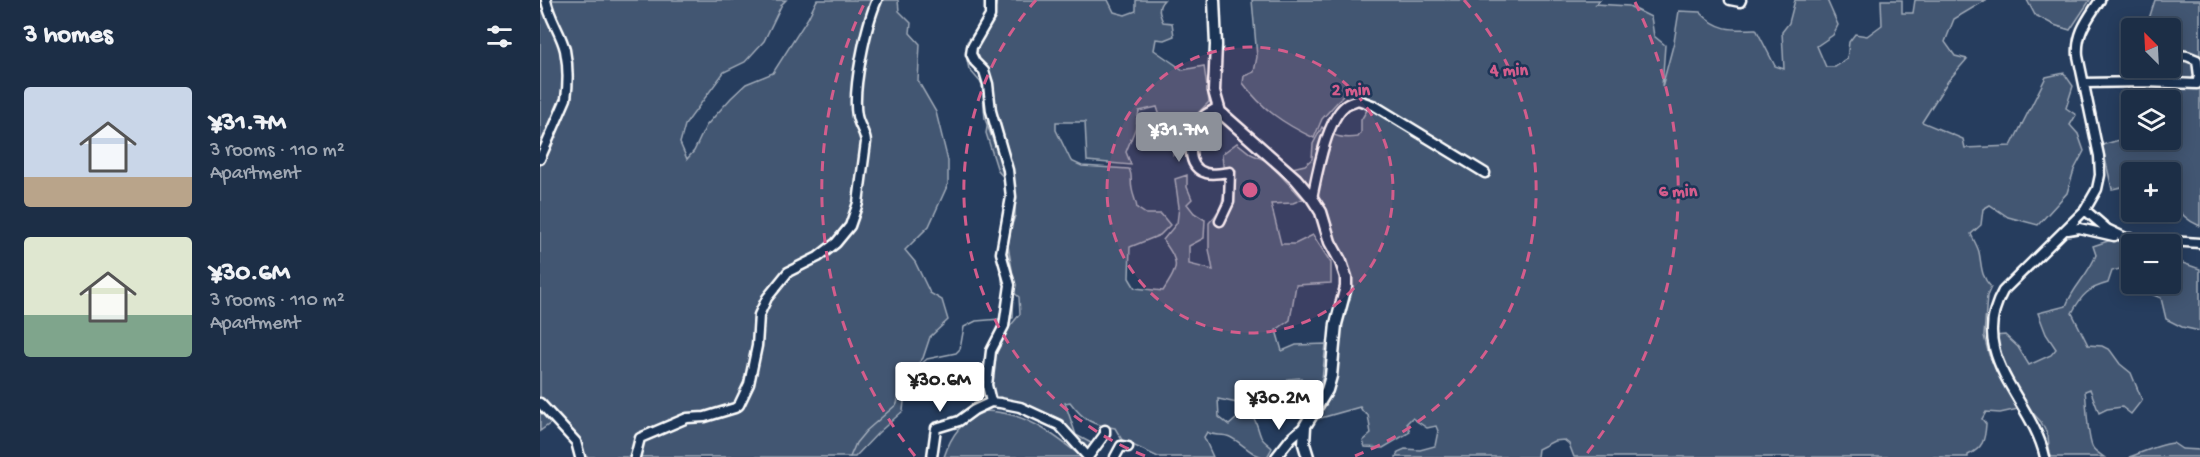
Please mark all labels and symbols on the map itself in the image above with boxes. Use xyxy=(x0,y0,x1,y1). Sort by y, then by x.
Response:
north arrow xyxy=(2121,18,2181,78)
text: 4 min xyxy=(1489,61,1528,82)
text: 2 min xyxy=(1332,81,1371,102)
pin: ¥31.7M xyxy=(1130,112,1228,163)
centre of rings xyxy=(1240,180,1260,200)
text: 6 min xyxy=(1659,182,1698,203)
pin: ¥30.6M xyxy=(891,362,989,413)
pin: ¥30.2M xyxy=(1230,380,1328,431)

